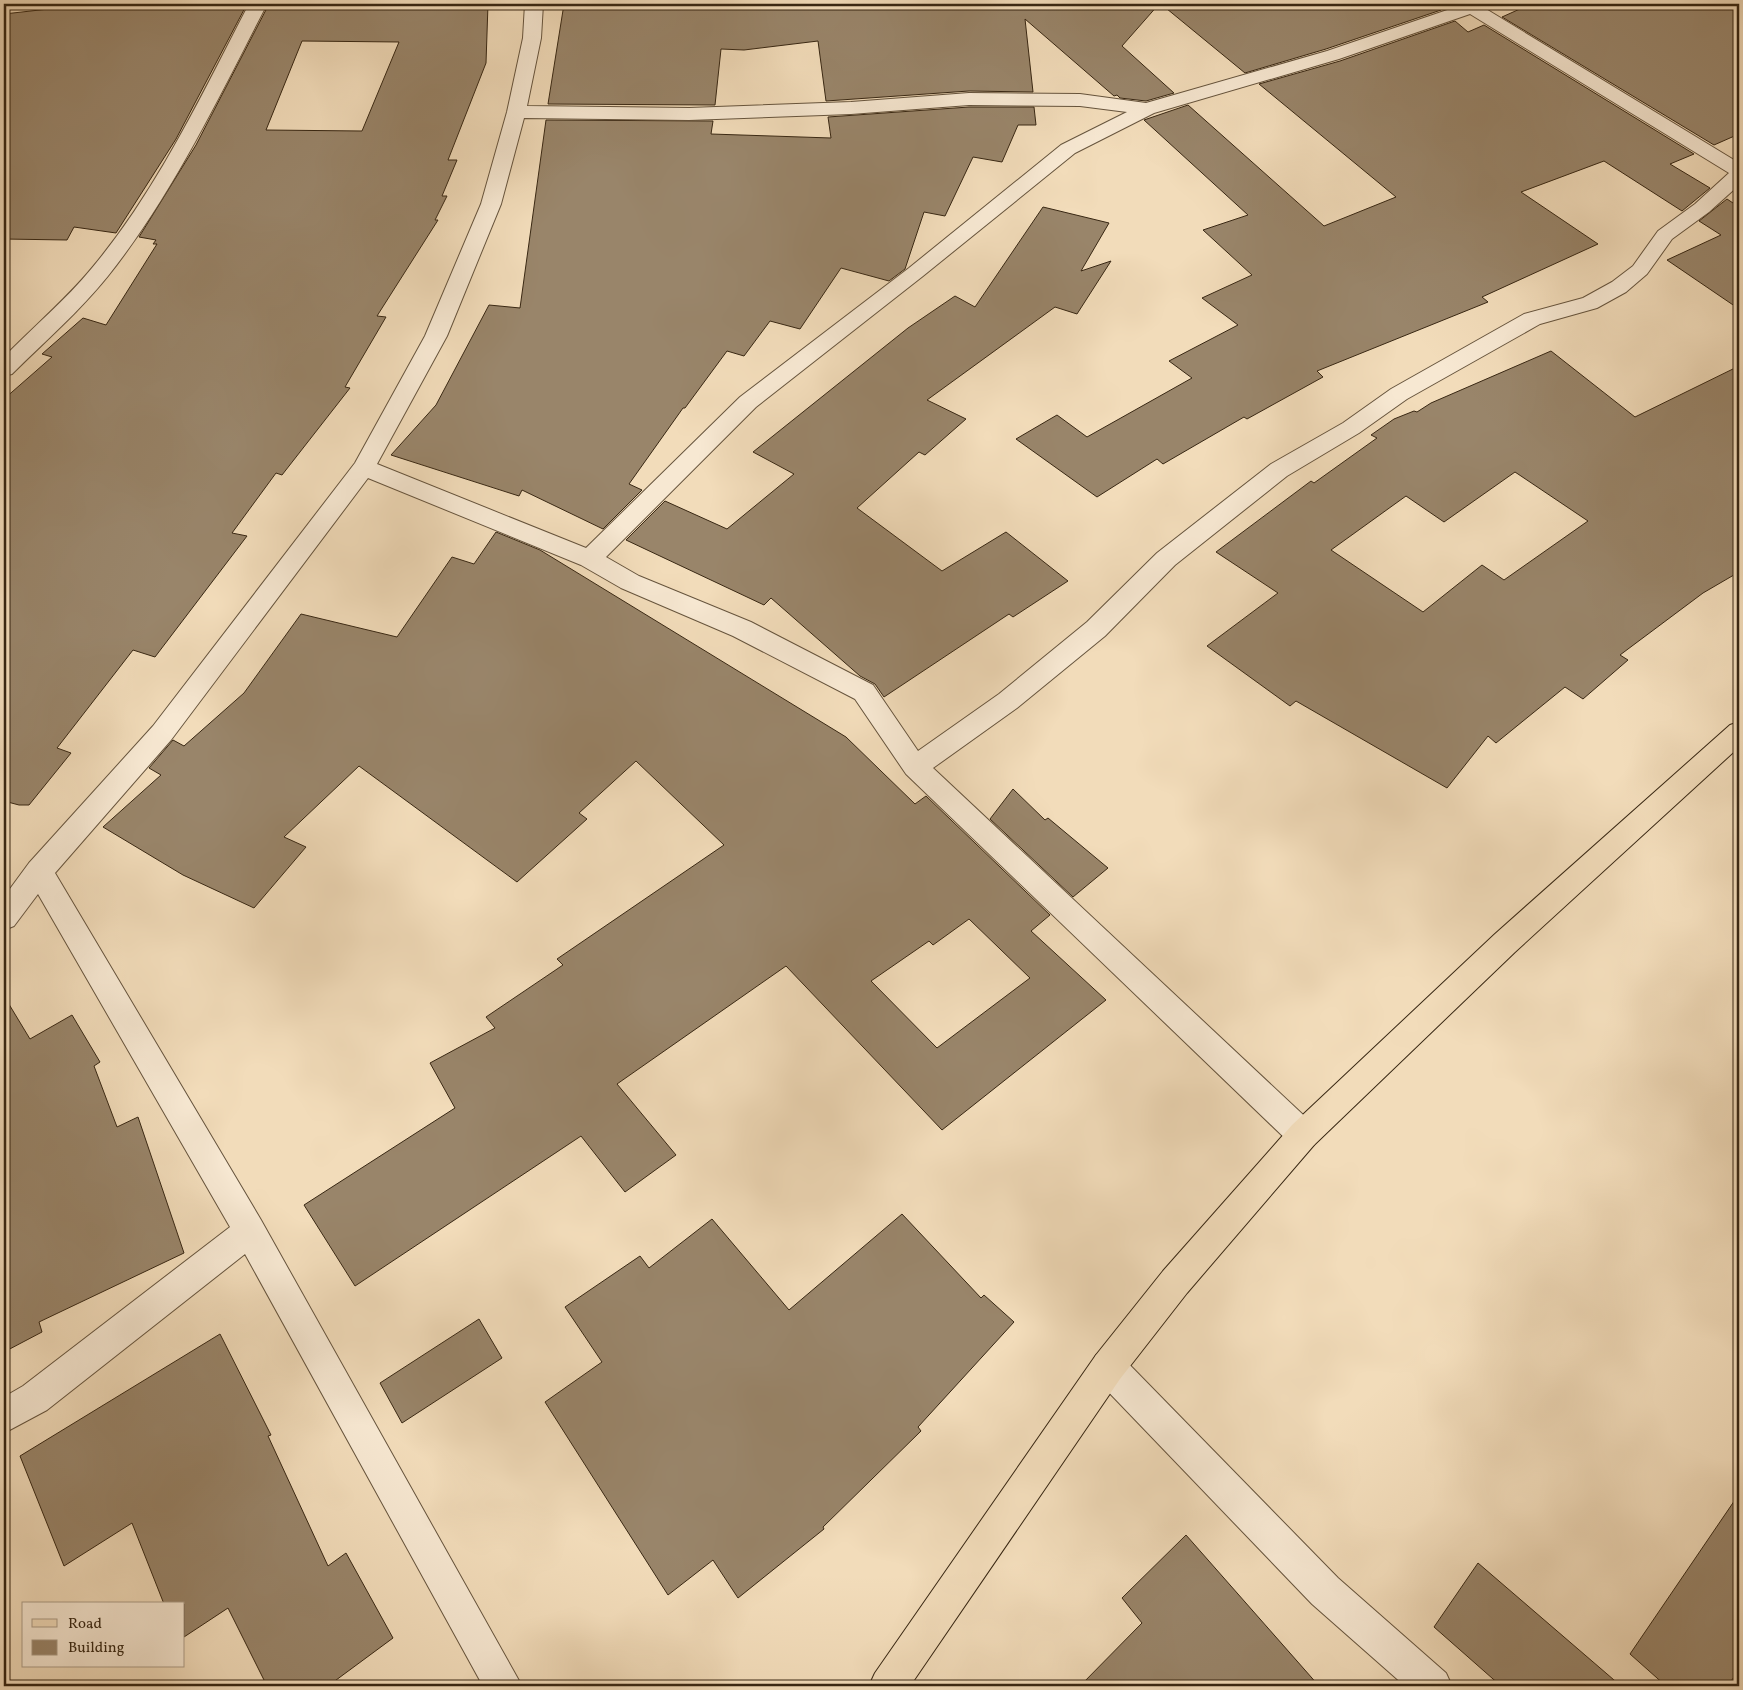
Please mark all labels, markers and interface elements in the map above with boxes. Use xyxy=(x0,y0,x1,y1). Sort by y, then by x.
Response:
legend xyxy=(22,1602,185,1668)
text: Road xyxy=(68,1614,102,1635)
text: Building xyxy=(68,1638,125,1659)

